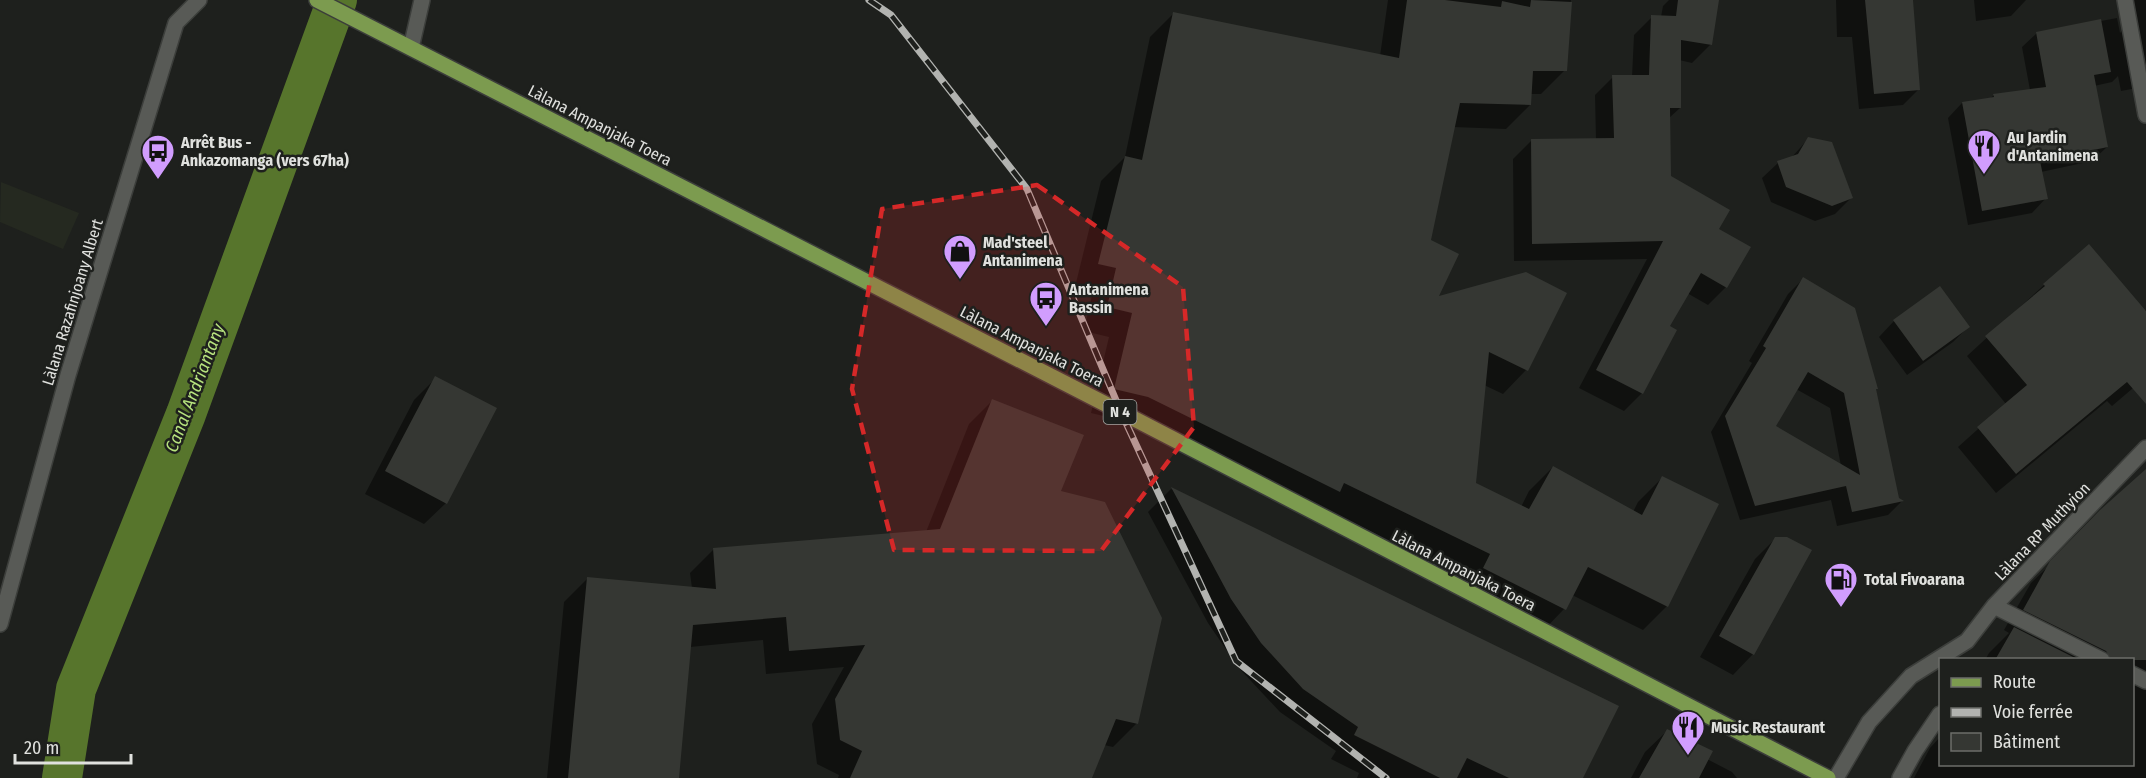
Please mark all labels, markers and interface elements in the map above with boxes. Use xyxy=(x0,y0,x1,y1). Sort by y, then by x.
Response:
street label: Làlana Ampanjaka Toera xyxy=(525,81,675,170)
restaurant icon: Au Jardin d'Antanimena xyxy=(1966,128,2002,175)
place label: Au Jardin d'Antanimena xyxy=(2006,128,2099,165)
bus stop icon: Arrêt Bus - Ankazomanga (vers 67ha) xyxy=(140,133,176,180)
place label: Arrêt Bus - Ankazomanga (vers 67ha) xyxy=(180,133,349,170)
street label: Làlana Razafinjoany Albert xyxy=(38,216,107,388)
shop icon: Mad'steel Antanimena xyxy=(942,233,978,280)
place label: Mad'steel Antanimena xyxy=(982,233,1063,270)
bus stop icon: Antanimena Bassin xyxy=(1028,280,1064,327)
place label: Antanimena Bassin xyxy=(1068,280,1149,317)
street label: Làlana Ampanjaka Toera xyxy=(957,302,1107,391)
water label: Canal Andriantany xyxy=(160,320,230,455)
road number: N 4 xyxy=(1104,400,1136,424)
street label: Làlana RP Muthyion xyxy=(1991,478,2094,584)
street label: Làlana Ampanjaka Toera xyxy=(1389,526,1539,615)
fuel station icon: Total Fivoarana xyxy=(1823,561,1859,608)
place label: Total Fivoarana xyxy=(1864,570,1965,589)
legend xyxy=(1939,658,2134,766)
text: Route xyxy=(1993,671,2036,693)
text: Voie ferrée xyxy=(1993,701,2073,723)
restaurant icon: Music Restaurant xyxy=(1670,709,1706,756)
place label: Music Restaurant xyxy=(1711,718,1826,737)
scale bar xyxy=(15,727,130,765)
text: Bâtiment xyxy=(1993,731,2060,753)
text: 20 m xyxy=(24,737,59,759)

